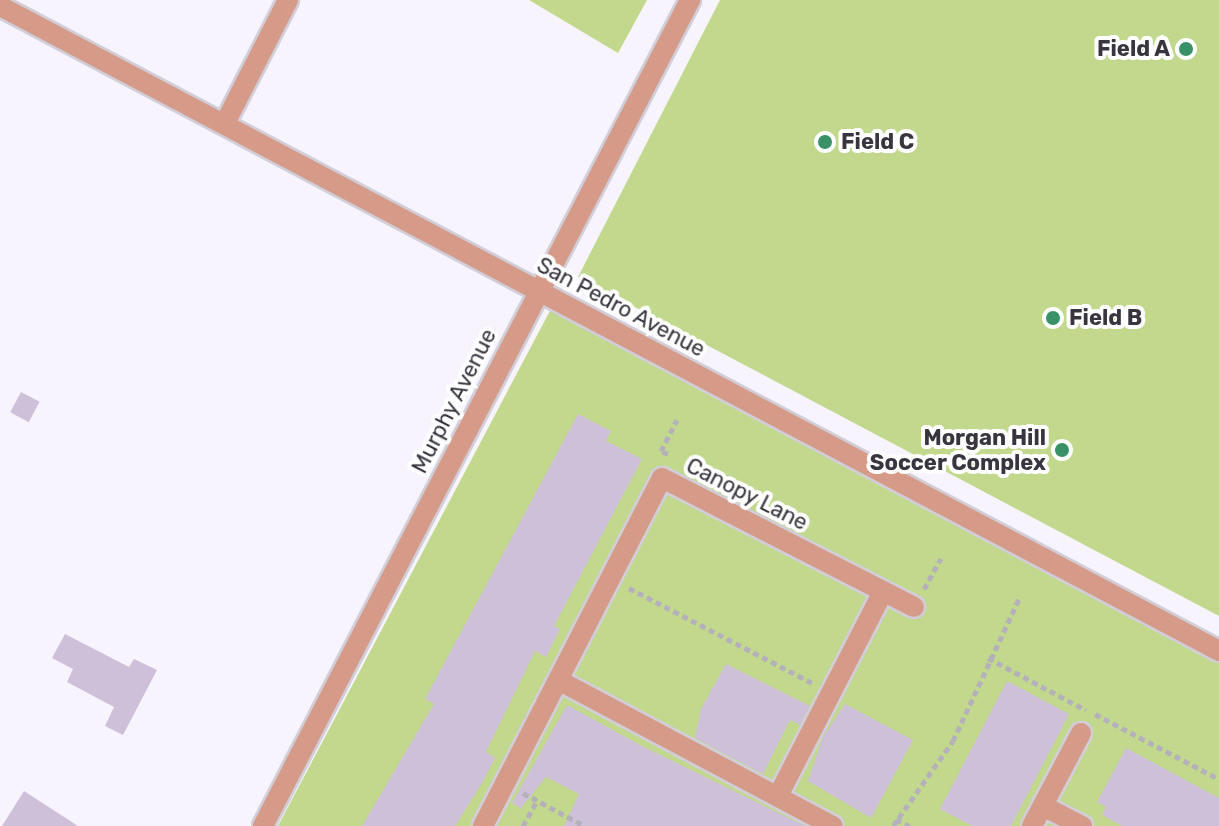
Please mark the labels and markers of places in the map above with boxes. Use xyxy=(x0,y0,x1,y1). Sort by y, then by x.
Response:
place label: Field A xyxy=(1096,36,1170,62)
marker: Field A xyxy=(1177,40,1195,58)
place label: Field C xyxy=(841,129,914,155)
marker: Field C xyxy=(816,133,834,151)
place label: Field B xyxy=(1069,305,1142,331)
marker: Field B xyxy=(1044,309,1062,327)
place label: Morgan Hill Soccer Complex xyxy=(869,424,1046,476)
marker: Morgan Hill Soccer Complex xyxy=(1053,441,1071,459)

